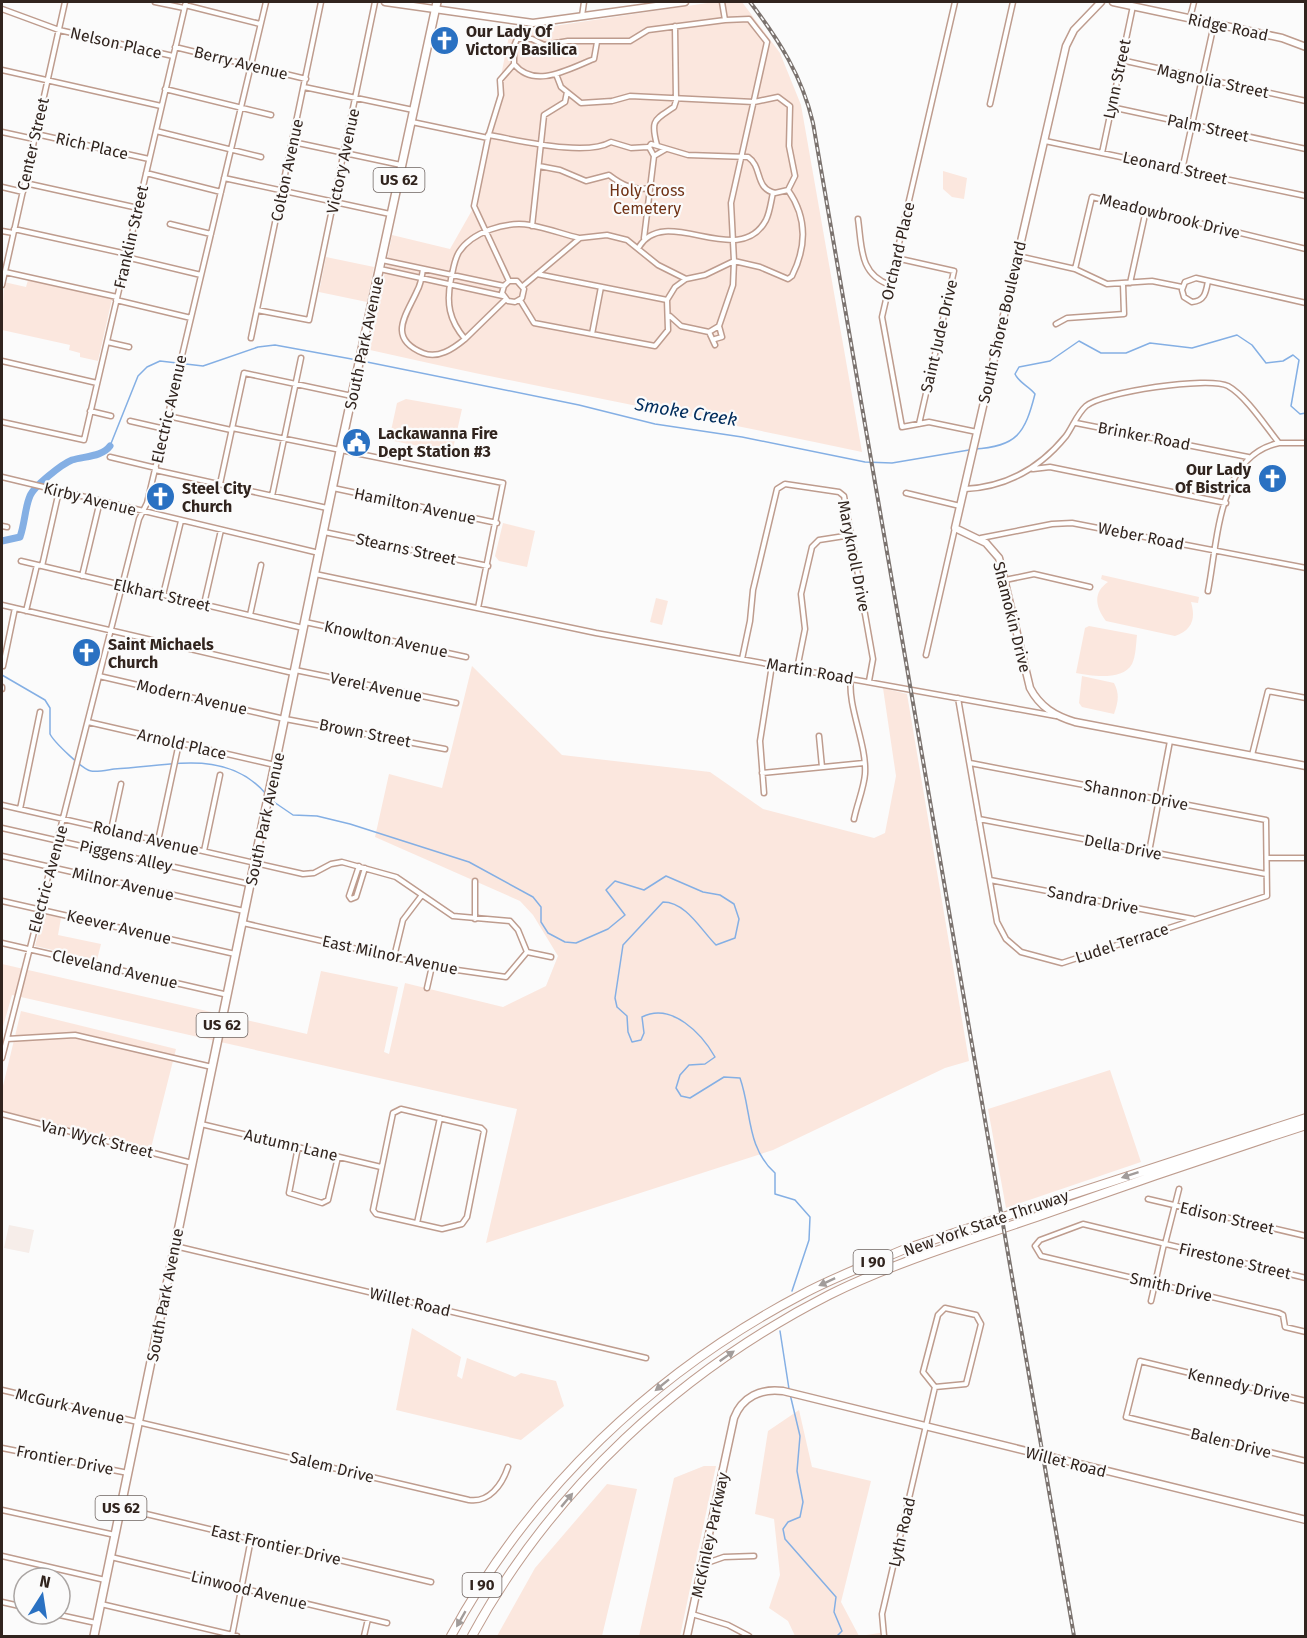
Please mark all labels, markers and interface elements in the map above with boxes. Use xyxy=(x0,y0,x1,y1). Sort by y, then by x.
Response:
street label: Ridge Road xyxy=(1186,9,1270,45)
place label: Our Lady Of Victory Basilica xyxy=(465,22,578,59)
street label: Nelson Place xyxy=(68,23,164,63)
church icon: Our Lady Of Victory Basilica xyxy=(429,24,461,56)
street label: Lynn Street xyxy=(1099,37,1135,121)
street label: Berry Avenue xyxy=(192,42,290,84)
street label: Magnolia Street xyxy=(1155,60,1271,102)
street label: Center Street xyxy=(13,95,53,192)
street label: Victory Avenue xyxy=(323,107,363,215)
street label: Palm Street xyxy=(1165,110,1251,146)
street label: Colton Avenue xyxy=(267,117,307,223)
street label: Rich Place xyxy=(54,128,130,164)
street label: Leonard Street xyxy=(1121,148,1229,188)
road number: US 62 xyxy=(374,168,424,192)
park label: Holy Cross Cemetery xyxy=(609,181,685,218)
street label: Franklin Street xyxy=(110,183,152,290)
street label: Meadowbrook Drive xyxy=(1098,189,1242,243)
street label: Orchard Place xyxy=(877,200,919,302)
street label: South Shore Boulevard xyxy=(974,239,1030,405)
street label: South Park Avenue xyxy=(341,275,387,411)
street label: Saint Jude Drive xyxy=(917,278,961,394)
street label: Electric Avenue xyxy=(147,353,191,465)
water label: Smoke Creek xyxy=(632,393,739,431)
street label: Brinker Road xyxy=(1096,418,1192,454)
place label: Lackawanna Fire Dept Station #3 xyxy=(378,424,498,461)
public building icon: Lackawanna Fire Dept Station #3 xyxy=(341,426,373,458)
place label: Our Lady Of Bistrica xyxy=(1175,460,1252,497)
church icon: Our Lady Of Bistrica xyxy=(1256,462,1288,494)
street label: Kirby Avenue xyxy=(42,478,138,520)
place label: Steel City Church xyxy=(182,479,252,516)
church icon: Steel City Church xyxy=(145,481,177,513)
street label: Hamilton Avenue xyxy=(352,484,478,528)
street label: Maryknoll Drive xyxy=(834,499,874,613)
street label: Weber Road xyxy=(1096,518,1186,554)
street label: Stearns Street xyxy=(354,529,458,569)
street label: Shamokin Drive xyxy=(989,560,1035,674)
street label: Elkhart Street xyxy=(112,575,213,615)
street label: Knowlton Avenue xyxy=(322,617,450,661)
place label: Saint Michaels Church xyxy=(108,635,214,672)
church icon: Saint Michaels Church xyxy=(71,637,103,669)
street label: Martin Road xyxy=(765,654,855,688)
street label: Verel Avenue xyxy=(328,668,424,706)
street label: Modern Avenue xyxy=(135,675,249,719)
street label: Brown Street xyxy=(317,715,413,751)
street label: Arnold Place xyxy=(136,725,228,763)
street label: South Park Avenue xyxy=(242,751,288,887)
street label: Shannon Drive xyxy=(1082,776,1190,814)
street label: Roland Avenue xyxy=(91,817,201,859)
street label: Electric Avenue xyxy=(24,823,72,935)
street label: Della Drive xyxy=(1083,830,1163,864)
street label: Piggens Alley xyxy=(78,836,175,876)
street label: Milnor Avenue xyxy=(70,863,176,905)
street label: Sandra Drive xyxy=(1046,882,1140,918)
street label: Keever Avenue xyxy=(65,906,173,948)
street label: Ludel Terrace xyxy=(1073,919,1171,967)
street label: East Milnor Avenue xyxy=(320,931,460,979)
street label: Cleveland Avenue xyxy=(50,945,180,993)
road number: US 62 xyxy=(196,1013,248,1037)
street label: Van Wyck Street xyxy=(39,1116,155,1162)
street label: Autumn Lane xyxy=(242,1125,340,1165)
one-way arrow xyxy=(1121,1171,1139,1180)
street label: New York State Thruway xyxy=(901,1186,1071,1260)
street label: Edison Street xyxy=(1178,1198,1276,1238)
street label: South Park Avenue xyxy=(143,1227,187,1363)
street label: Firestone Street xyxy=(1177,1239,1293,1283)
road number: I 90 xyxy=(854,1250,892,1274)
street label: Smith Drive xyxy=(1128,1268,1214,1306)
one-way arrow xyxy=(819,1277,836,1286)
street label: Willet Road xyxy=(368,1283,452,1321)
one-way arrow xyxy=(718,1350,734,1362)
street label: Kennedy Drive xyxy=(1186,1364,1292,1406)
one-way arrow xyxy=(655,1378,670,1390)
street label: McGurk Avenue xyxy=(14,1384,126,1428)
street label: Balen Drive xyxy=(1189,1424,1273,1462)
street label: Frontier Drive xyxy=(15,1441,115,1479)
street label: Willet Road xyxy=(1024,1443,1108,1481)
street label: Salem Drive xyxy=(288,1447,376,1487)
street label: McKinley Parkway xyxy=(687,1470,733,1600)
one-way arrow xyxy=(560,1493,573,1508)
street label: Lyth Road xyxy=(885,1495,919,1569)
road number: US 62 xyxy=(96,1496,146,1520)
street label: East Frontier Drive xyxy=(209,1521,343,1569)
north arrow xyxy=(12,1566,72,1626)
street label: Linwood Avenue xyxy=(189,1566,309,1614)
text: N xyxy=(38,1571,52,1592)
road number: I 90 xyxy=(462,1573,502,1597)
one-way arrow xyxy=(456,1611,466,1628)

